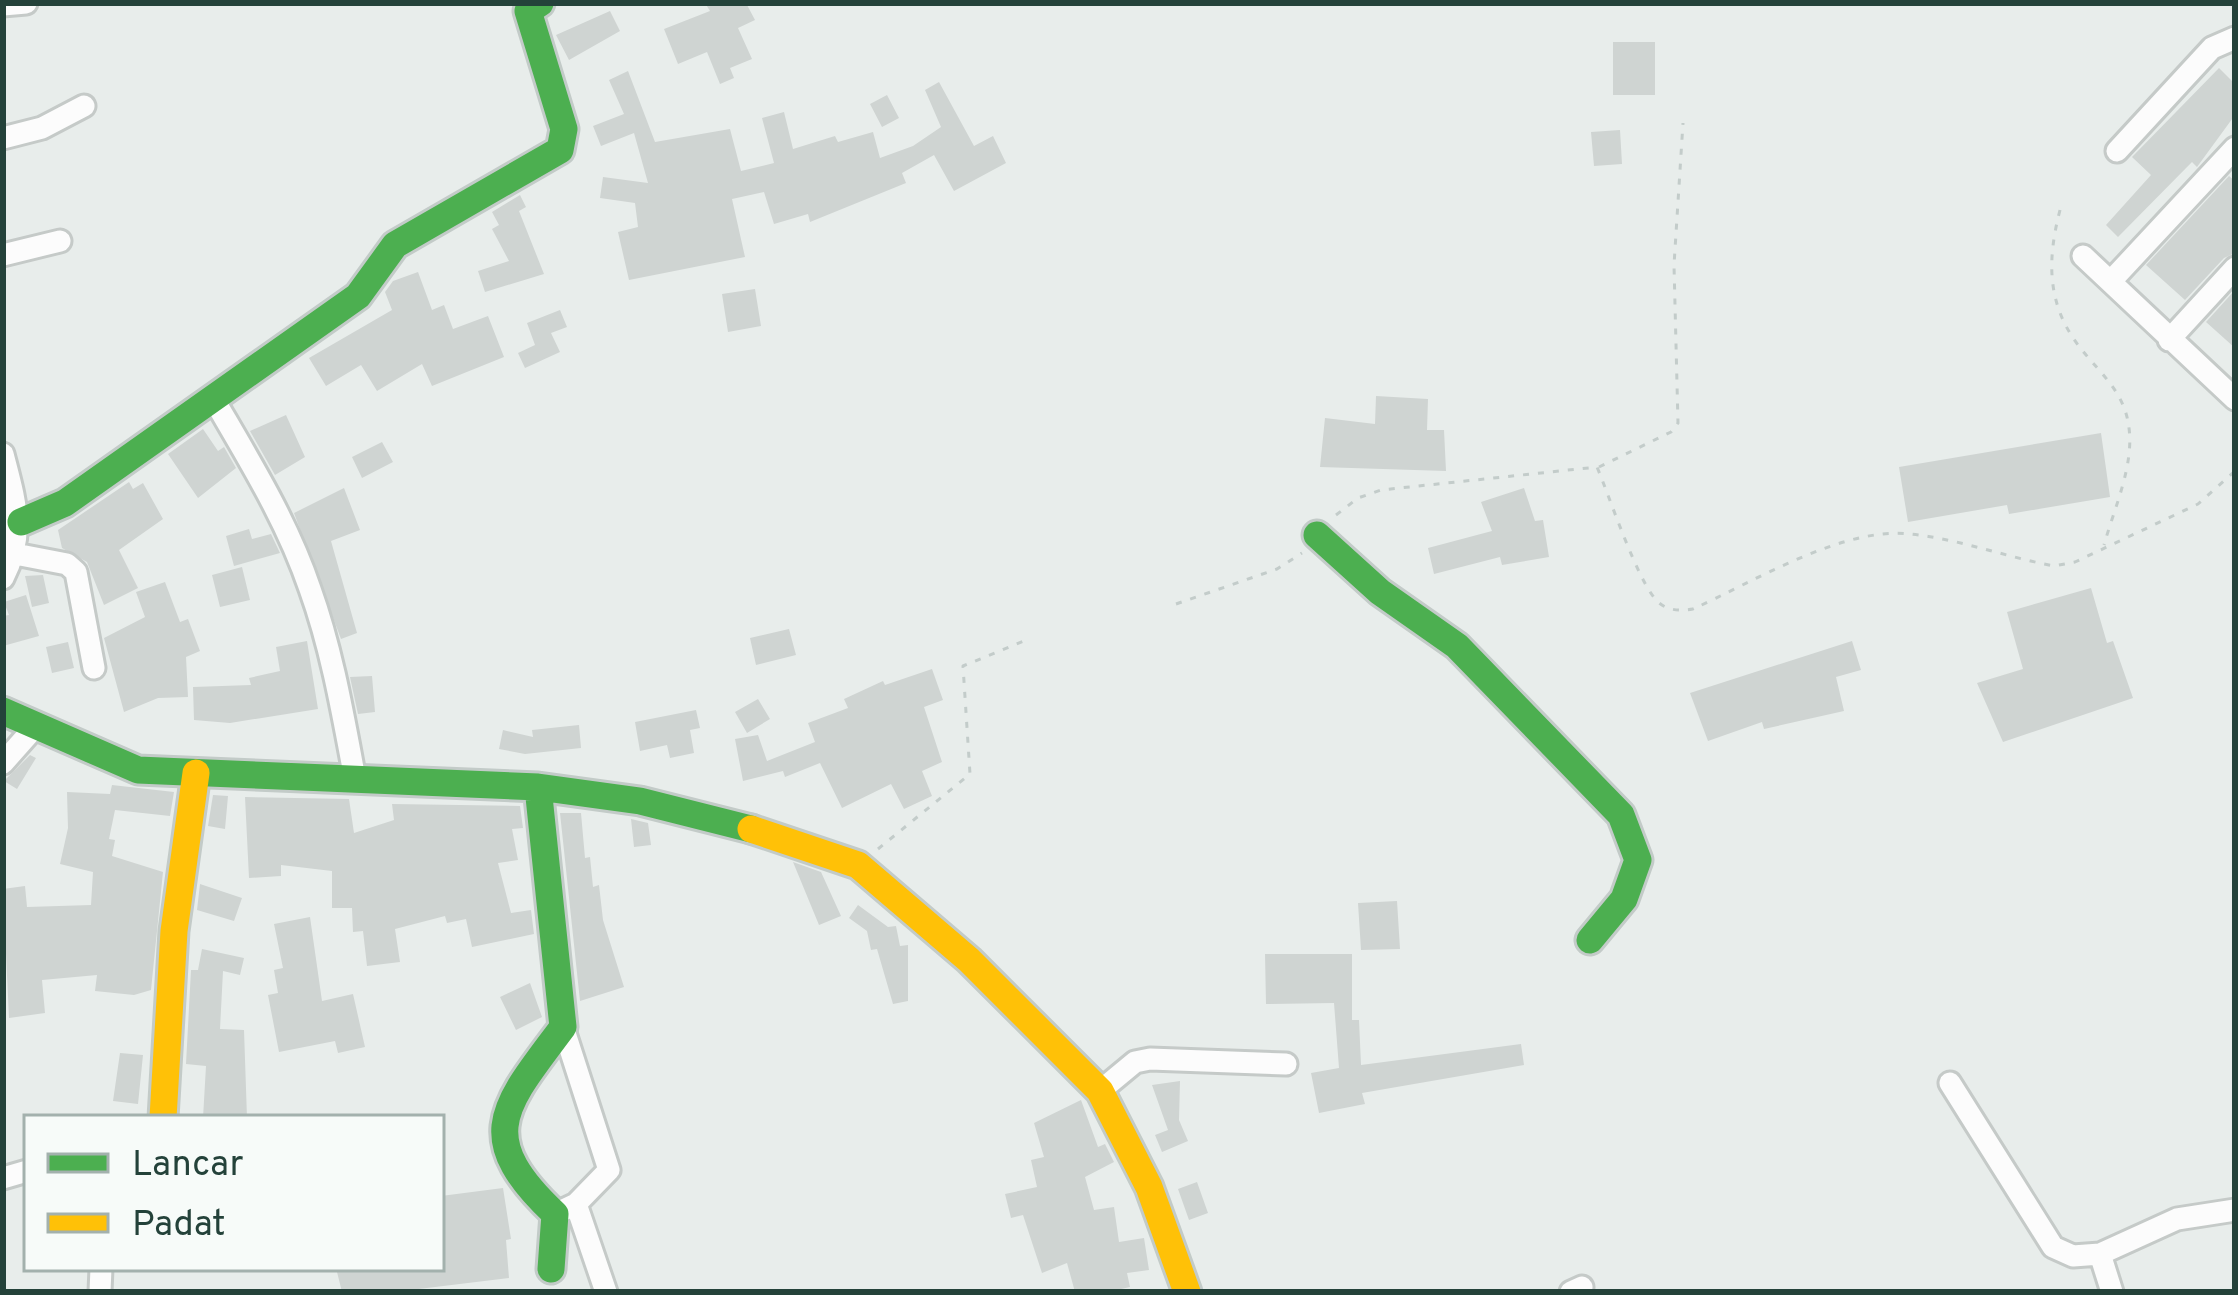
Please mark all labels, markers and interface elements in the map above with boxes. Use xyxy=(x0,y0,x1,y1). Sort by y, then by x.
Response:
legend xyxy=(24,1115,444,1271)
text: Lancar xyxy=(132,1143,243,1189)
text: Padat xyxy=(132,1203,226,1249)

